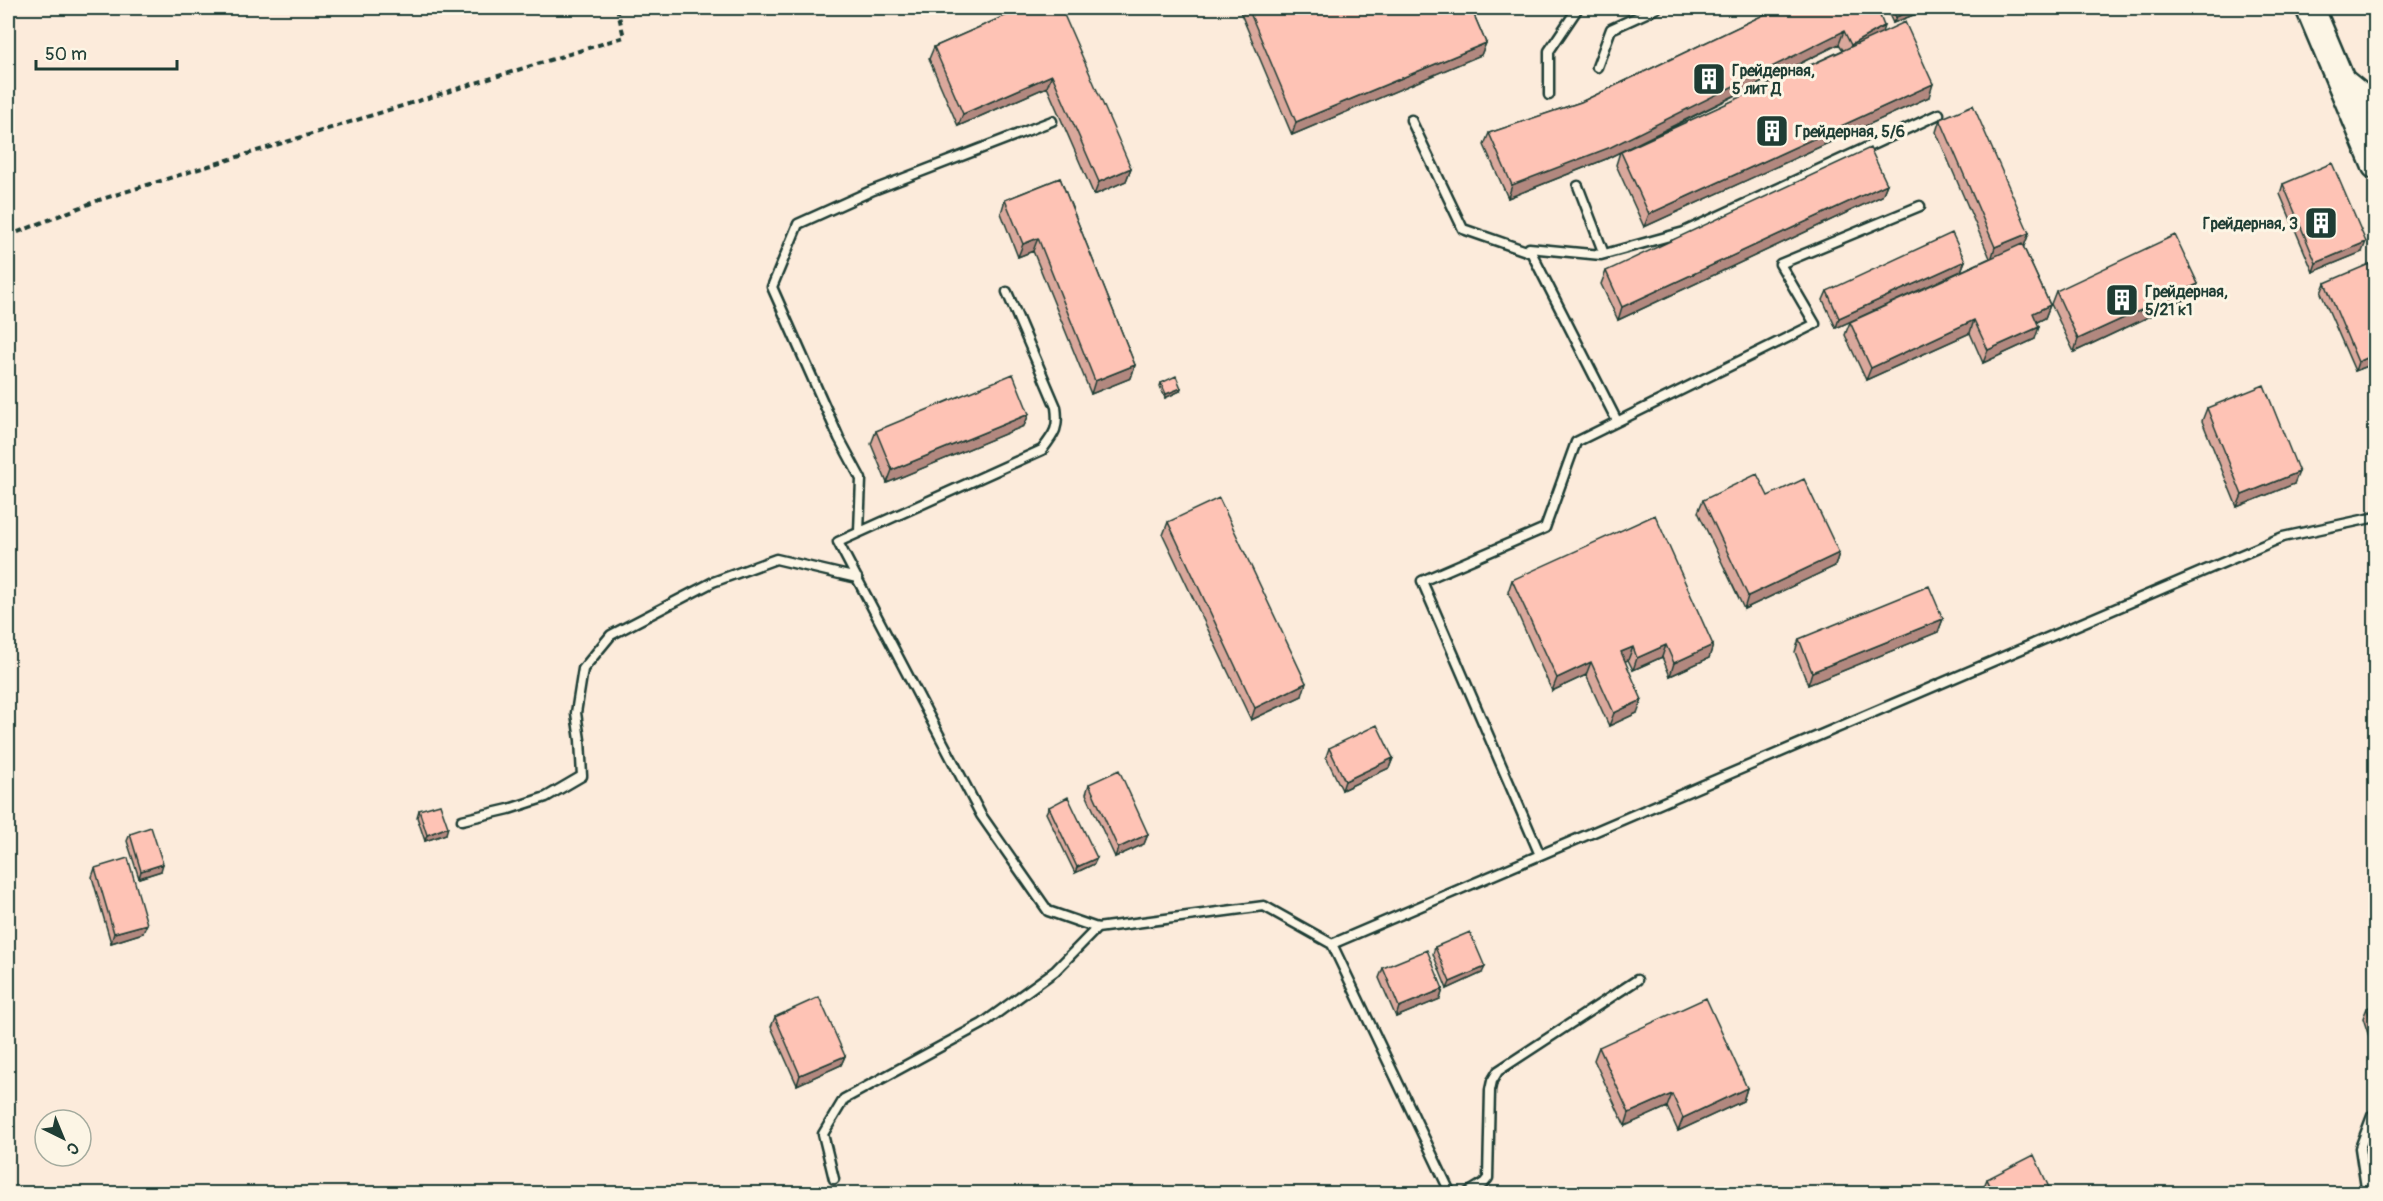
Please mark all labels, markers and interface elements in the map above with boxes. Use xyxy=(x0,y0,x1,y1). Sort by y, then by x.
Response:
scale bar xyxy=(36,33,177,71)
text: 50 m xyxy=(45,43,87,66)
building icon: Грейдерная, 5 лит Д xyxy=(1691,61,1727,97)
place label: Грейдерная, 5 лит Д xyxy=(1732,61,1815,99)
building icon: Грейдерная, 5/6 xyxy=(1754,113,1790,149)
place label: Грейдерная, 5/6 xyxy=(1795,122,1905,142)
building icon: Грейдерная, 3 xyxy=(2303,205,2339,241)
place label: Грейдерная, 3 xyxy=(2203,214,2298,234)
building icon: Грейдерная, 5/21 к1 xyxy=(2104,282,2140,318)
place label: Грейдерная, 5/21 к1 xyxy=(2145,282,2228,320)
north arrow xyxy=(33,1108,93,1168)
text: С xyxy=(62,1138,83,1159)

